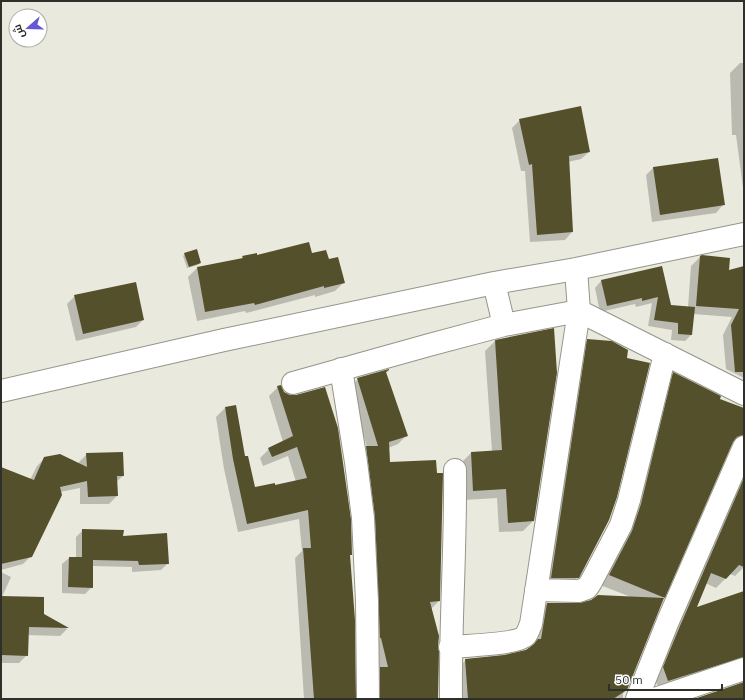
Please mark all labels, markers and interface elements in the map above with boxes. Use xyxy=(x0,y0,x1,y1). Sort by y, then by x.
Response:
north arrow xyxy=(8,8,48,48)
text: ش xyxy=(10,22,28,40)
scale bar xyxy=(609,666,722,692)
text: 50 m xyxy=(615,672,643,687)

